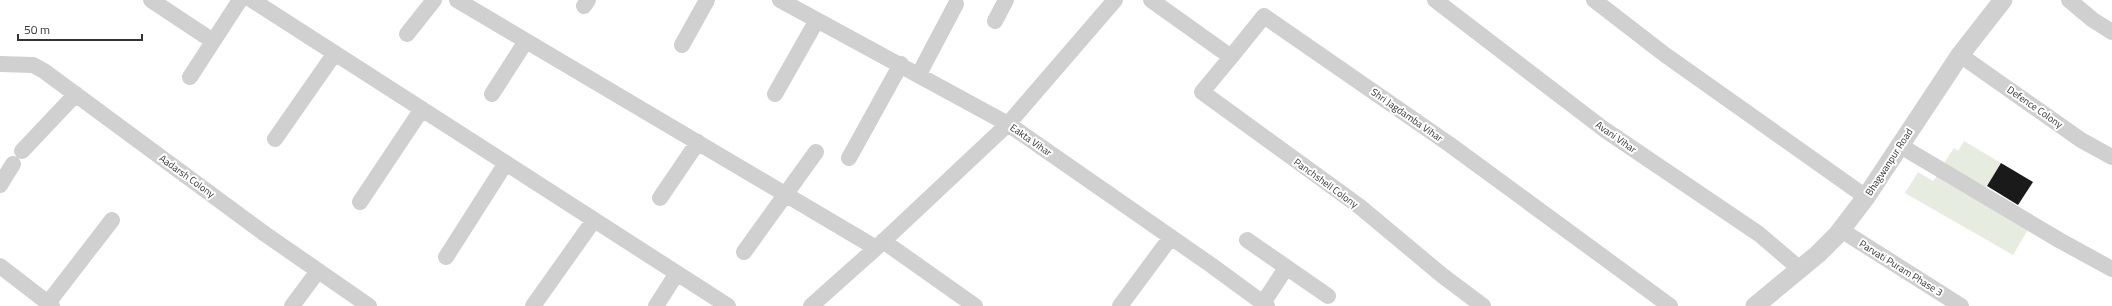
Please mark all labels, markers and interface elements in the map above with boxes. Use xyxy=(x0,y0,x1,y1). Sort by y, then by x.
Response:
scale bar xyxy=(18,16,142,42)
text: 50 m xyxy=(24,20,50,39)
street label: Defence Colony xyxy=(2004,82,2066,132)
street label: Shri Jagdamba Vihar xyxy=(1368,85,1446,146)
street label: Avani Vihar xyxy=(1592,117,1640,157)
street label: Eakta Vihar xyxy=(1007,120,1055,160)
street label: Bhagwanpur Road xyxy=(1862,125,1916,199)
street label: Aadarsh Colony xyxy=(156,151,218,201)
street label: Panchshell Colony xyxy=(1291,155,1361,212)
street label: Parvati Puram Phase 3 xyxy=(1856,236,1946,300)

